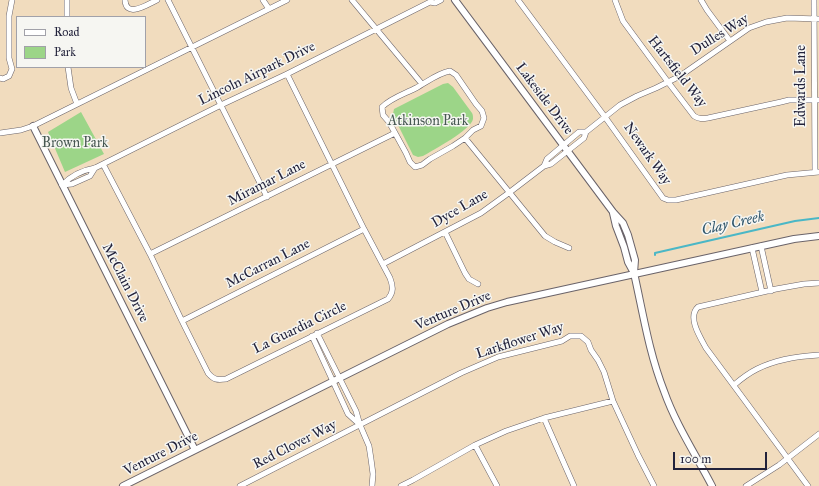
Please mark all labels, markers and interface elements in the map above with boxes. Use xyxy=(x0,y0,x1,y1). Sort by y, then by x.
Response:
street label: Dulles Way xyxy=(688,11,752,59)
legend xyxy=(16,16,146,68)
text: Road xyxy=(54,25,80,39)
street label: Hartsfield Way xyxy=(644,33,710,111)
street label: Lincoln Airpark Drive xyxy=(196,38,318,110)
text: Park xyxy=(54,45,76,59)
street label: Edwards Lane xyxy=(794,45,810,127)
street label: Lakeside Drive xyxy=(512,60,576,138)
park label: Atkinson Park xyxy=(388,114,468,130)
street label: Newark Way xyxy=(619,120,675,188)
park label: Brown Park xyxy=(42,136,108,152)
street label: Miramar Lane xyxy=(225,156,309,210)
street label: Dyce Lane xyxy=(429,186,491,232)
water label: Clay Creek xyxy=(700,208,766,240)
street label: McCarran Lane xyxy=(223,236,313,292)
street label: McClain Drive xyxy=(98,241,152,325)
street label: Venture Drive xyxy=(412,287,494,335)
street label: La Guardia Circle xyxy=(251,298,349,358)
street label: Larkflower Way xyxy=(474,319,566,363)
street label: Red Clover Way xyxy=(250,417,340,473)
street label: Venture Drive xyxy=(121,428,201,480)
scale bar xyxy=(675,444,769,470)
text: 100 m xyxy=(680,452,711,466)

